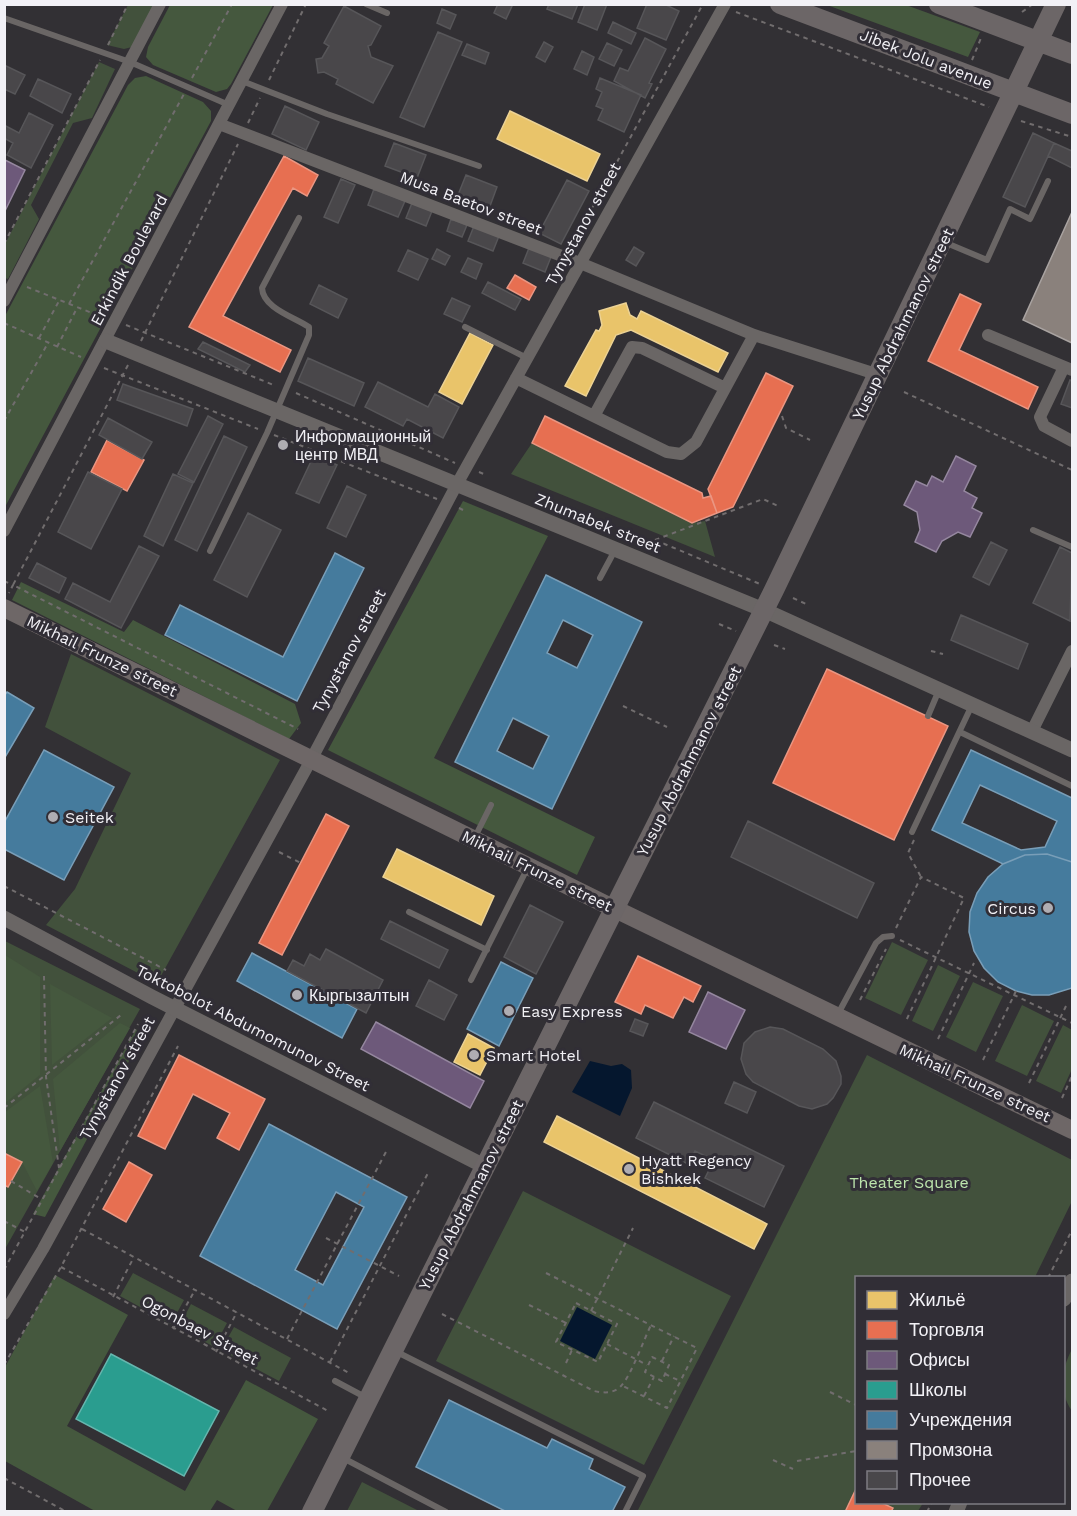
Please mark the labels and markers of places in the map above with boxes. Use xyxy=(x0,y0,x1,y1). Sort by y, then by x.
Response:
place label: Информационный центр МВД xyxy=(295,427,431,464)
marker: Информационный центр МВД xyxy=(276,438,290,452)
place label: Seitek xyxy=(65,808,114,827)
marker: Seitek xyxy=(46,810,60,824)
place label: Circus xyxy=(987,899,1036,918)
marker: Circus xyxy=(1041,901,1055,915)
place label: Кыргызалтын xyxy=(309,986,409,1005)
marker: Кыргызалтын xyxy=(290,988,304,1002)
place label: Easy Express xyxy=(521,1002,623,1021)
marker: Easy Express xyxy=(502,1004,516,1018)
place label: Smart Hotel xyxy=(486,1046,581,1065)
marker: Smart Hotel xyxy=(467,1048,481,1062)
place label: Hyatt Regency Bishkek xyxy=(641,1151,752,1188)
marker: Hyatt Regency Bishkek xyxy=(622,1162,636,1176)

